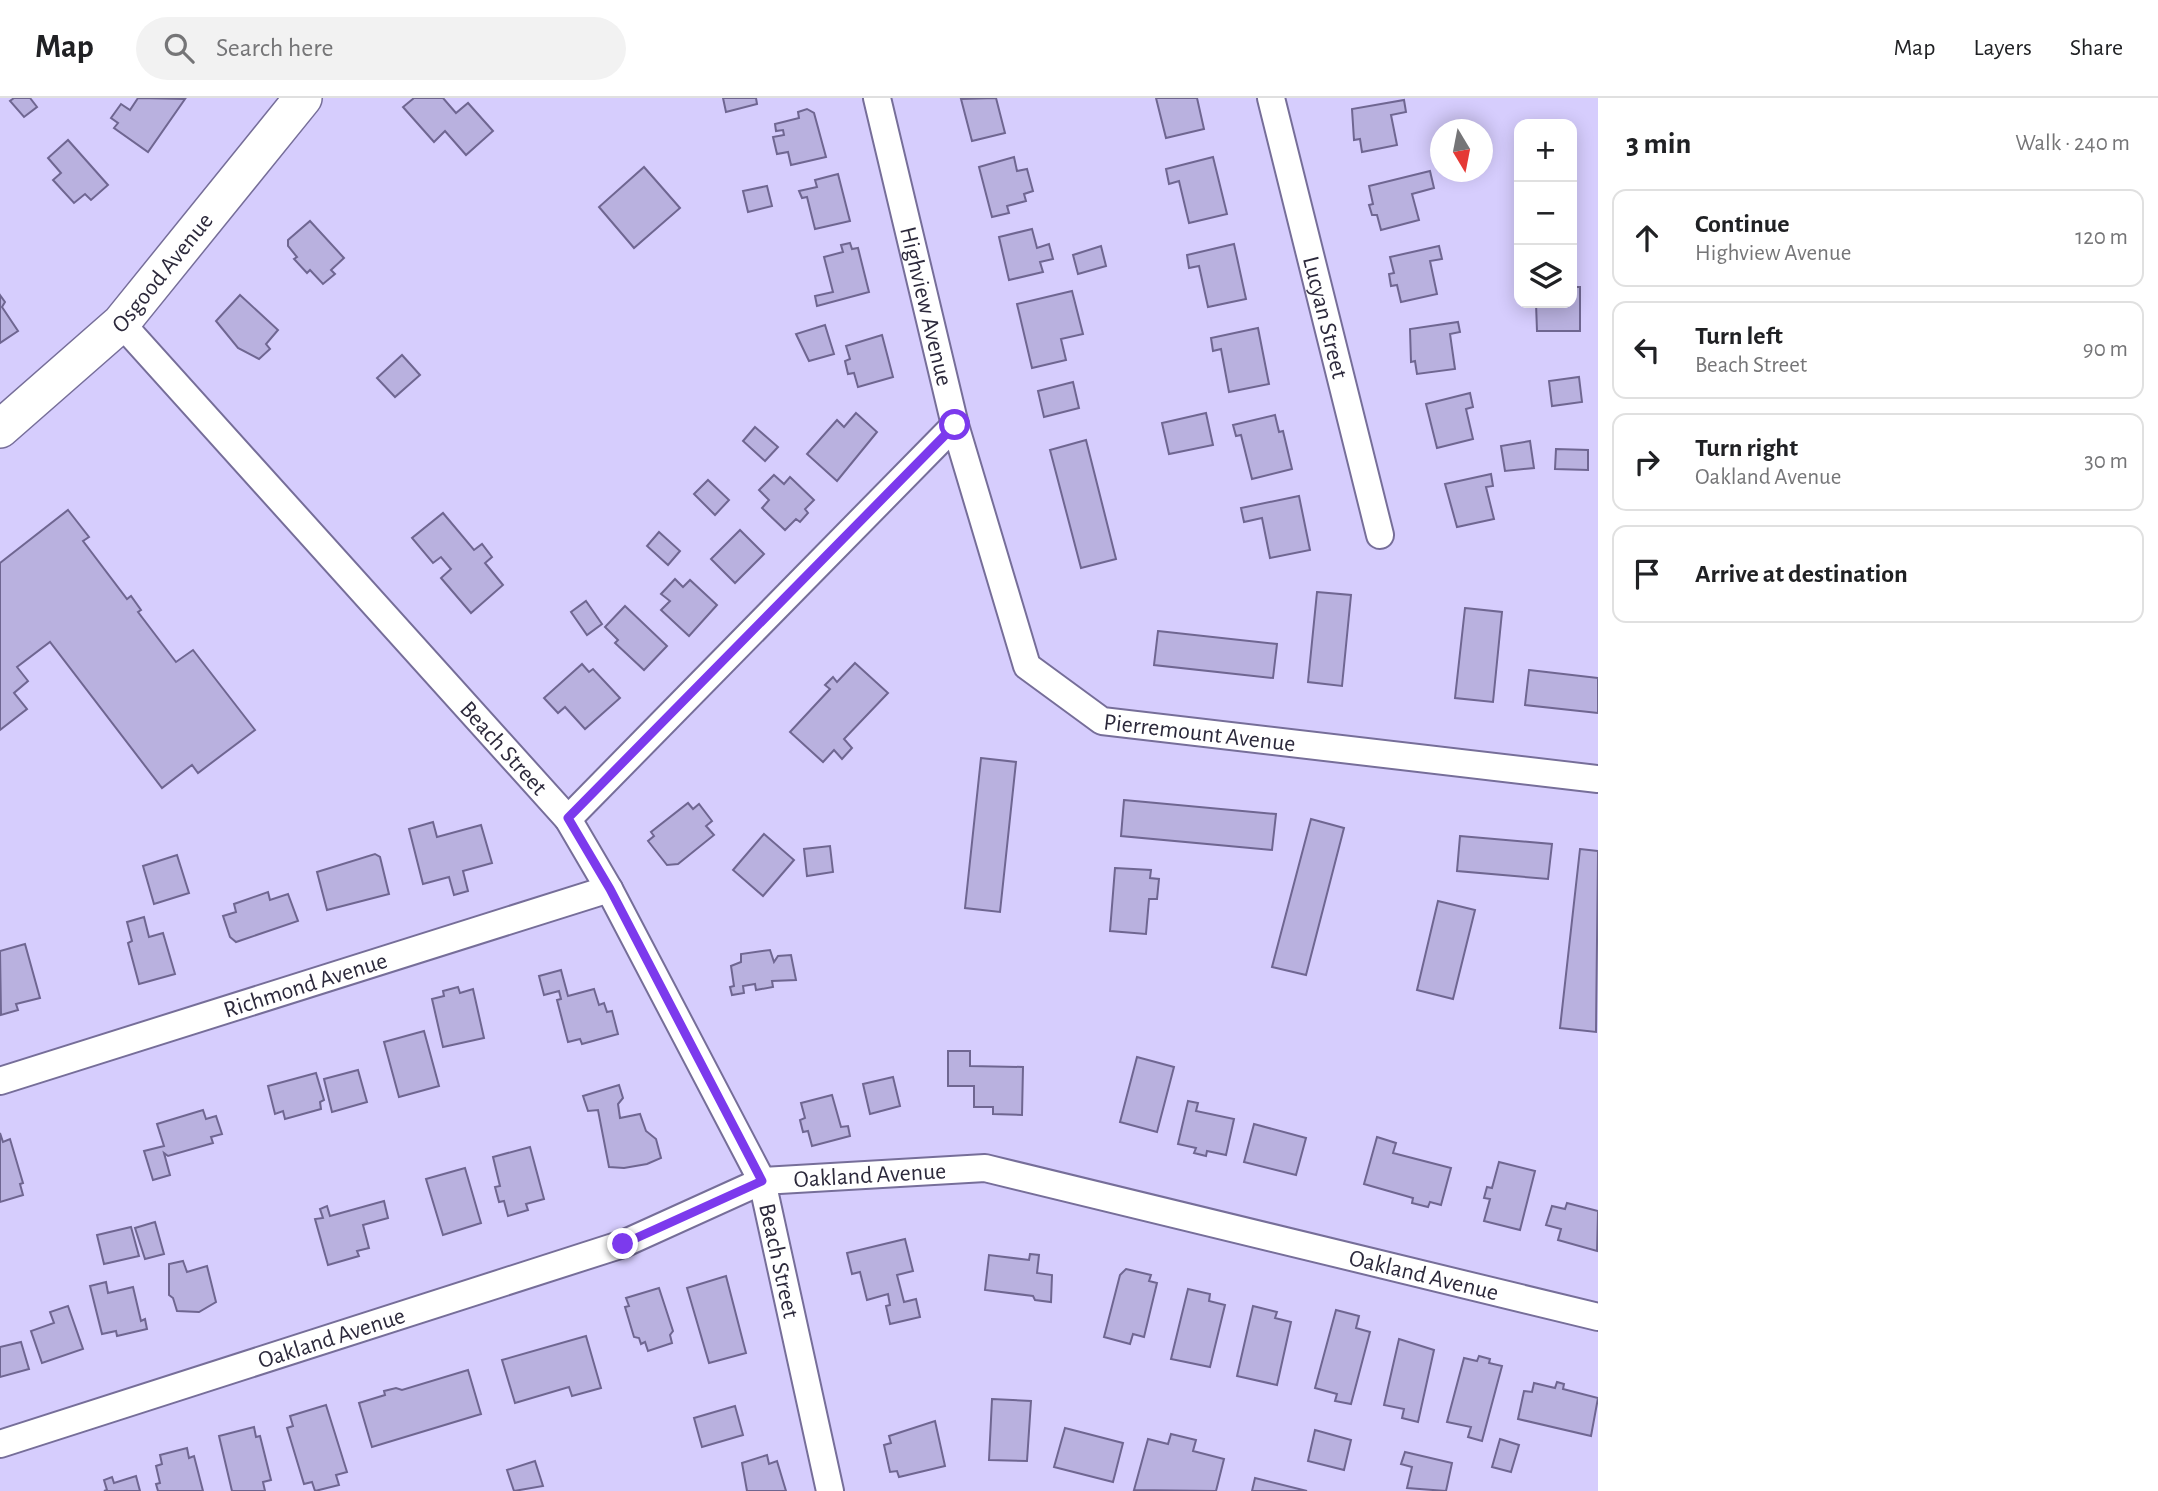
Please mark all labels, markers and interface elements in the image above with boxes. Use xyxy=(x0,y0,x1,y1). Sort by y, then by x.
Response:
search box xyxy=(136,17,626,80)
icon: search xyxy=(160,29,198,67)
text: Map xyxy=(35,31,94,64)
text: Search here xyxy=(216,35,334,61)
text: Map xyxy=(1893,36,1935,60)
text: Layers xyxy=(1973,36,2032,60)
text: Share xyxy=(2070,36,2123,60)
north arrow xyxy=(1430,119,1493,182)
map controls xyxy=(1514,119,1577,308)
button: + xyxy=(1514,119,1577,182)
text: 3 min xyxy=(1626,129,1691,159)
text: Walk · 240 m xyxy=(2015,132,2130,155)
button: − xyxy=(1514,182,1577,245)
street label: Osgood Avenue xyxy=(108,209,218,338)
text: Continue xyxy=(1695,211,1790,237)
icon: ahead xyxy=(1628,219,1666,257)
street label: Highview Avenue xyxy=(895,224,956,389)
text: 120 m xyxy=(2075,226,2128,249)
text: Highview Avenue xyxy=(1695,242,1851,265)
button: layers xyxy=(1514,245,1577,308)
street label: Lucyan Street xyxy=(1298,254,1352,381)
text: Turn left xyxy=(1695,323,1783,349)
icon: left xyxy=(1628,331,1666,369)
text: 90 m xyxy=(2083,338,2128,361)
text: Beach Street xyxy=(1695,354,1807,377)
route start xyxy=(939,409,970,440)
text: Turn right xyxy=(1695,435,1798,461)
icon: right xyxy=(1628,443,1666,481)
text: 30 m xyxy=(2084,450,2128,473)
text: Oakland Avenue xyxy=(1695,466,1841,489)
icon: arrive xyxy=(1628,555,1666,593)
text: Arrive at destination xyxy=(1695,561,1908,587)
street label: Beach Street xyxy=(455,697,552,800)
street label: Pierremount Avenue xyxy=(1102,710,1297,757)
street label: Richmond Avenue xyxy=(221,949,390,1023)
street label: Oakland Avenue xyxy=(793,1159,947,1192)
street label: Beach Street xyxy=(754,1201,803,1321)
route end xyxy=(607,1228,638,1259)
street label: Oakland Avenue xyxy=(1347,1246,1501,1305)
street label: Oakland Avenue xyxy=(255,1304,408,1373)

